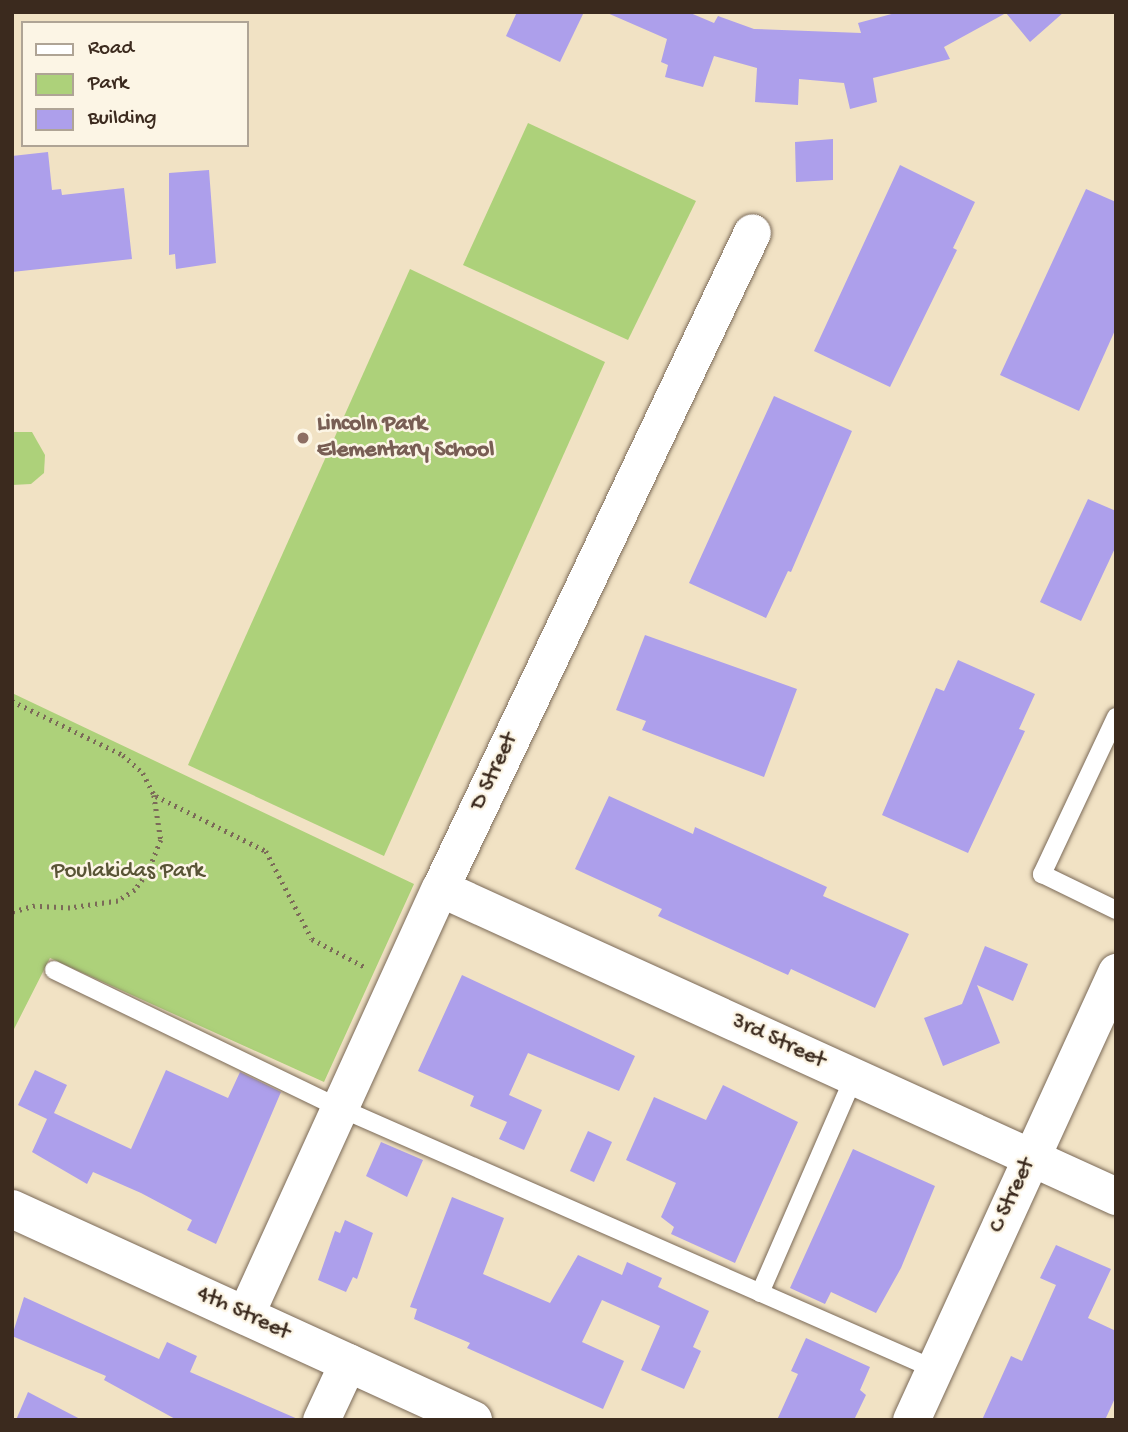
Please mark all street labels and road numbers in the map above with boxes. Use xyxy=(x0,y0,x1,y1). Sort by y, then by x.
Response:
street label: D Street xyxy=(465,729,525,815)
street label: 3rd Street xyxy=(727,1008,829,1076)
street label: C Street xyxy=(984,1154,1042,1238)
street label: 4th Street xyxy=(192,1280,294,1348)

